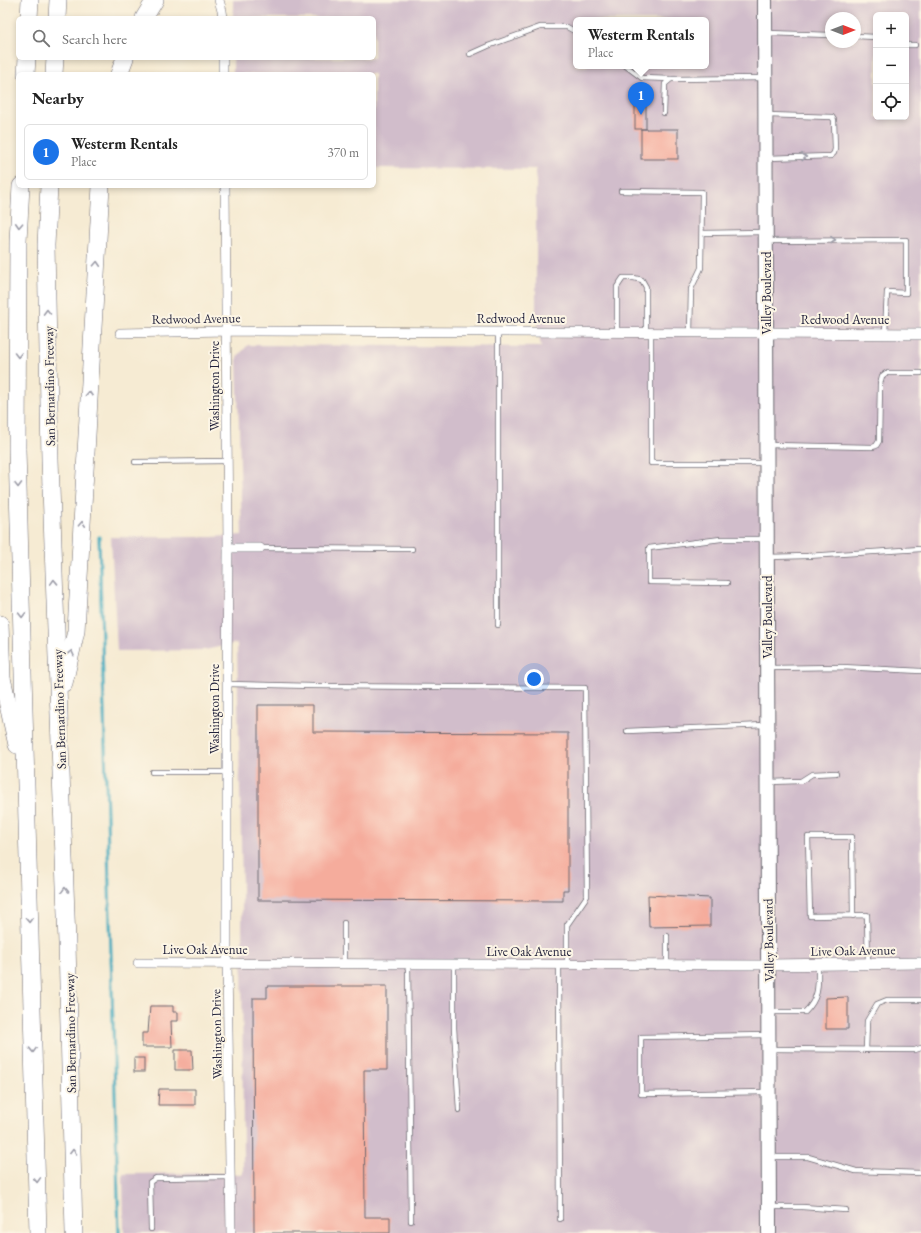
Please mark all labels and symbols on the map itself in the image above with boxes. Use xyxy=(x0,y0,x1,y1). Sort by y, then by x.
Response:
north arrow xyxy=(825,12,861,48)
pin: 1 xyxy=(628,82,654,115)
one-way arrow xyxy=(801,153,807,162)
one-way arrow xyxy=(15,222,23,228)
one-way arrow xyxy=(830,236,836,244)
street label: Valley Boulevard xyxy=(758,251,775,334)
one-way arrow xyxy=(92,261,101,267)
one-way arrow xyxy=(43,309,52,315)
street label: Redwood Avenue xyxy=(151,309,241,328)
street label: Redwood Avenue xyxy=(477,310,565,327)
street label: Redwood Avenue xyxy=(801,311,889,328)
street label: San Bernardino Freeway xyxy=(40,325,59,446)
street label: Washington Drive xyxy=(206,341,223,431)
one-way arrow xyxy=(14,352,22,358)
one-way arrow xyxy=(85,391,94,397)
one-way arrow xyxy=(14,482,23,488)
one-way arrow xyxy=(77,521,86,527)
street label: Valley Boulevard xyxy=(759,575,776,658)
one-way arrow xyxy=(50,579,58,585)
one-way arrow xyxy=(17,612,26,618)
street label: San Bernardino Freeway xyxy=(49,648,70,769)
one-way arrow xyxy=(66,650,74,656)
street label: Washington Drive xyxy=(206,664,223,754)
your location xyxy=(524,669,544,689)
one-way arrow xyxy=(61,887,70,893)
street label: Valley Boulevard xyxy=(759,898,778,982)
one-way arrow xyxy=(25,917,33,923)
street label: Live Oak Avenue xyxy=(163,941,247,958)
street label: Live Oak Avenue xyxy=(810,941,896,960)
street label: Live Oak Avenue xyxy=(487,943,571,960)
street label: San Bernardino Freeway xyxy=(61,972,80,1093)
street label: Washington Drive xyxy=(207,989,226,1079)
one-way arrow xyxy=(29,1047,37,1053)
one-way arrow xyxy=(68,1149,77,1155)
one-way arrow xyxy=(32,1177,41,1183)

